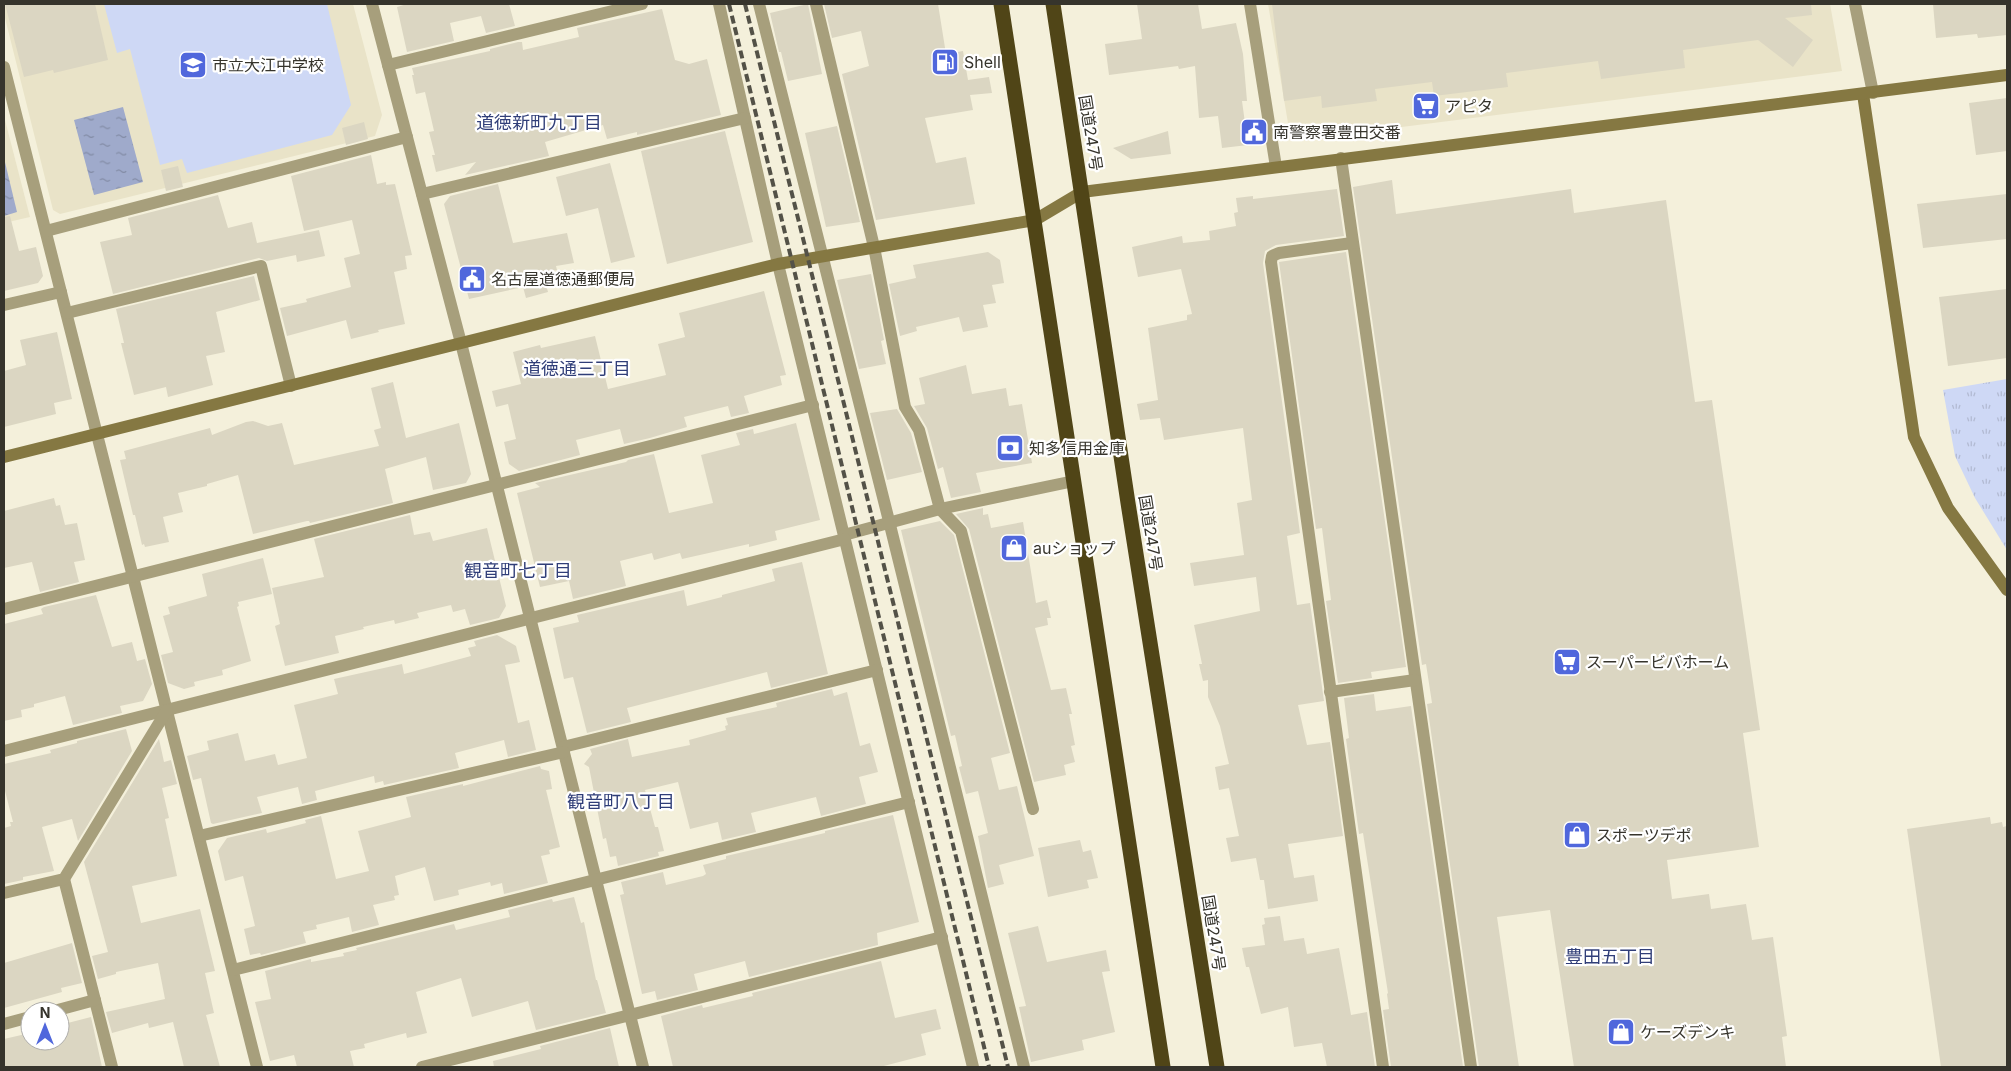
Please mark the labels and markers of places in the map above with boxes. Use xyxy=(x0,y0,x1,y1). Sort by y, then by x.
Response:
fuel station icon: Shell xyxy=(930,47,960,77)
school or university icon: 市立大江中学校 xyxy=(178,50,208,80)
place label: Shell xyxy=(964,52,1001,72)
place label: 市立大江中学校 xyxy=(212,55,324,75)
supermarket icon: アピタ xyxy=(1411,91,1441,121)
place label: アピタ xyxy=(1445,96,1493,116)
public building icon: 南警察署豊田交番 xyxy=(1239,117,1269,147)
place label: 南警察署豊田交番 xyxy=(1273,122,1401,142)
public building icon: 名古屋道徳通郵便局 xyxy=(457,264,487,294)
place label: 名古屋道徳通郵便局 xyxy=(491,269,635,289)
bank icon: 知多信用金庫 xyxy=(995,433,1025,463)
place label: 知多信用金庫 xyxy=(1029,438,1125,458)
shop icon: auショップ xyxy=(999,533,1029,563)
place label: auショップ xyxy=(1033,538,1115,558)
supermarket icon: スーパービバホーム xyxy=(1552,647,1582,677)
place label: スーパービバホーム xyxy=(1586,652,1729,672)
shop icon: スポーツデポ xyxy=(1562,820,1592,850)
place label: スポーツデポ xyxy=(1596,825,1692,845)
shop icon: ケーズデンキ xyxy=(1606,1017,1636,1047)
place label: ケーズデンキ xyxy=(1640,1022,1735,1042)

